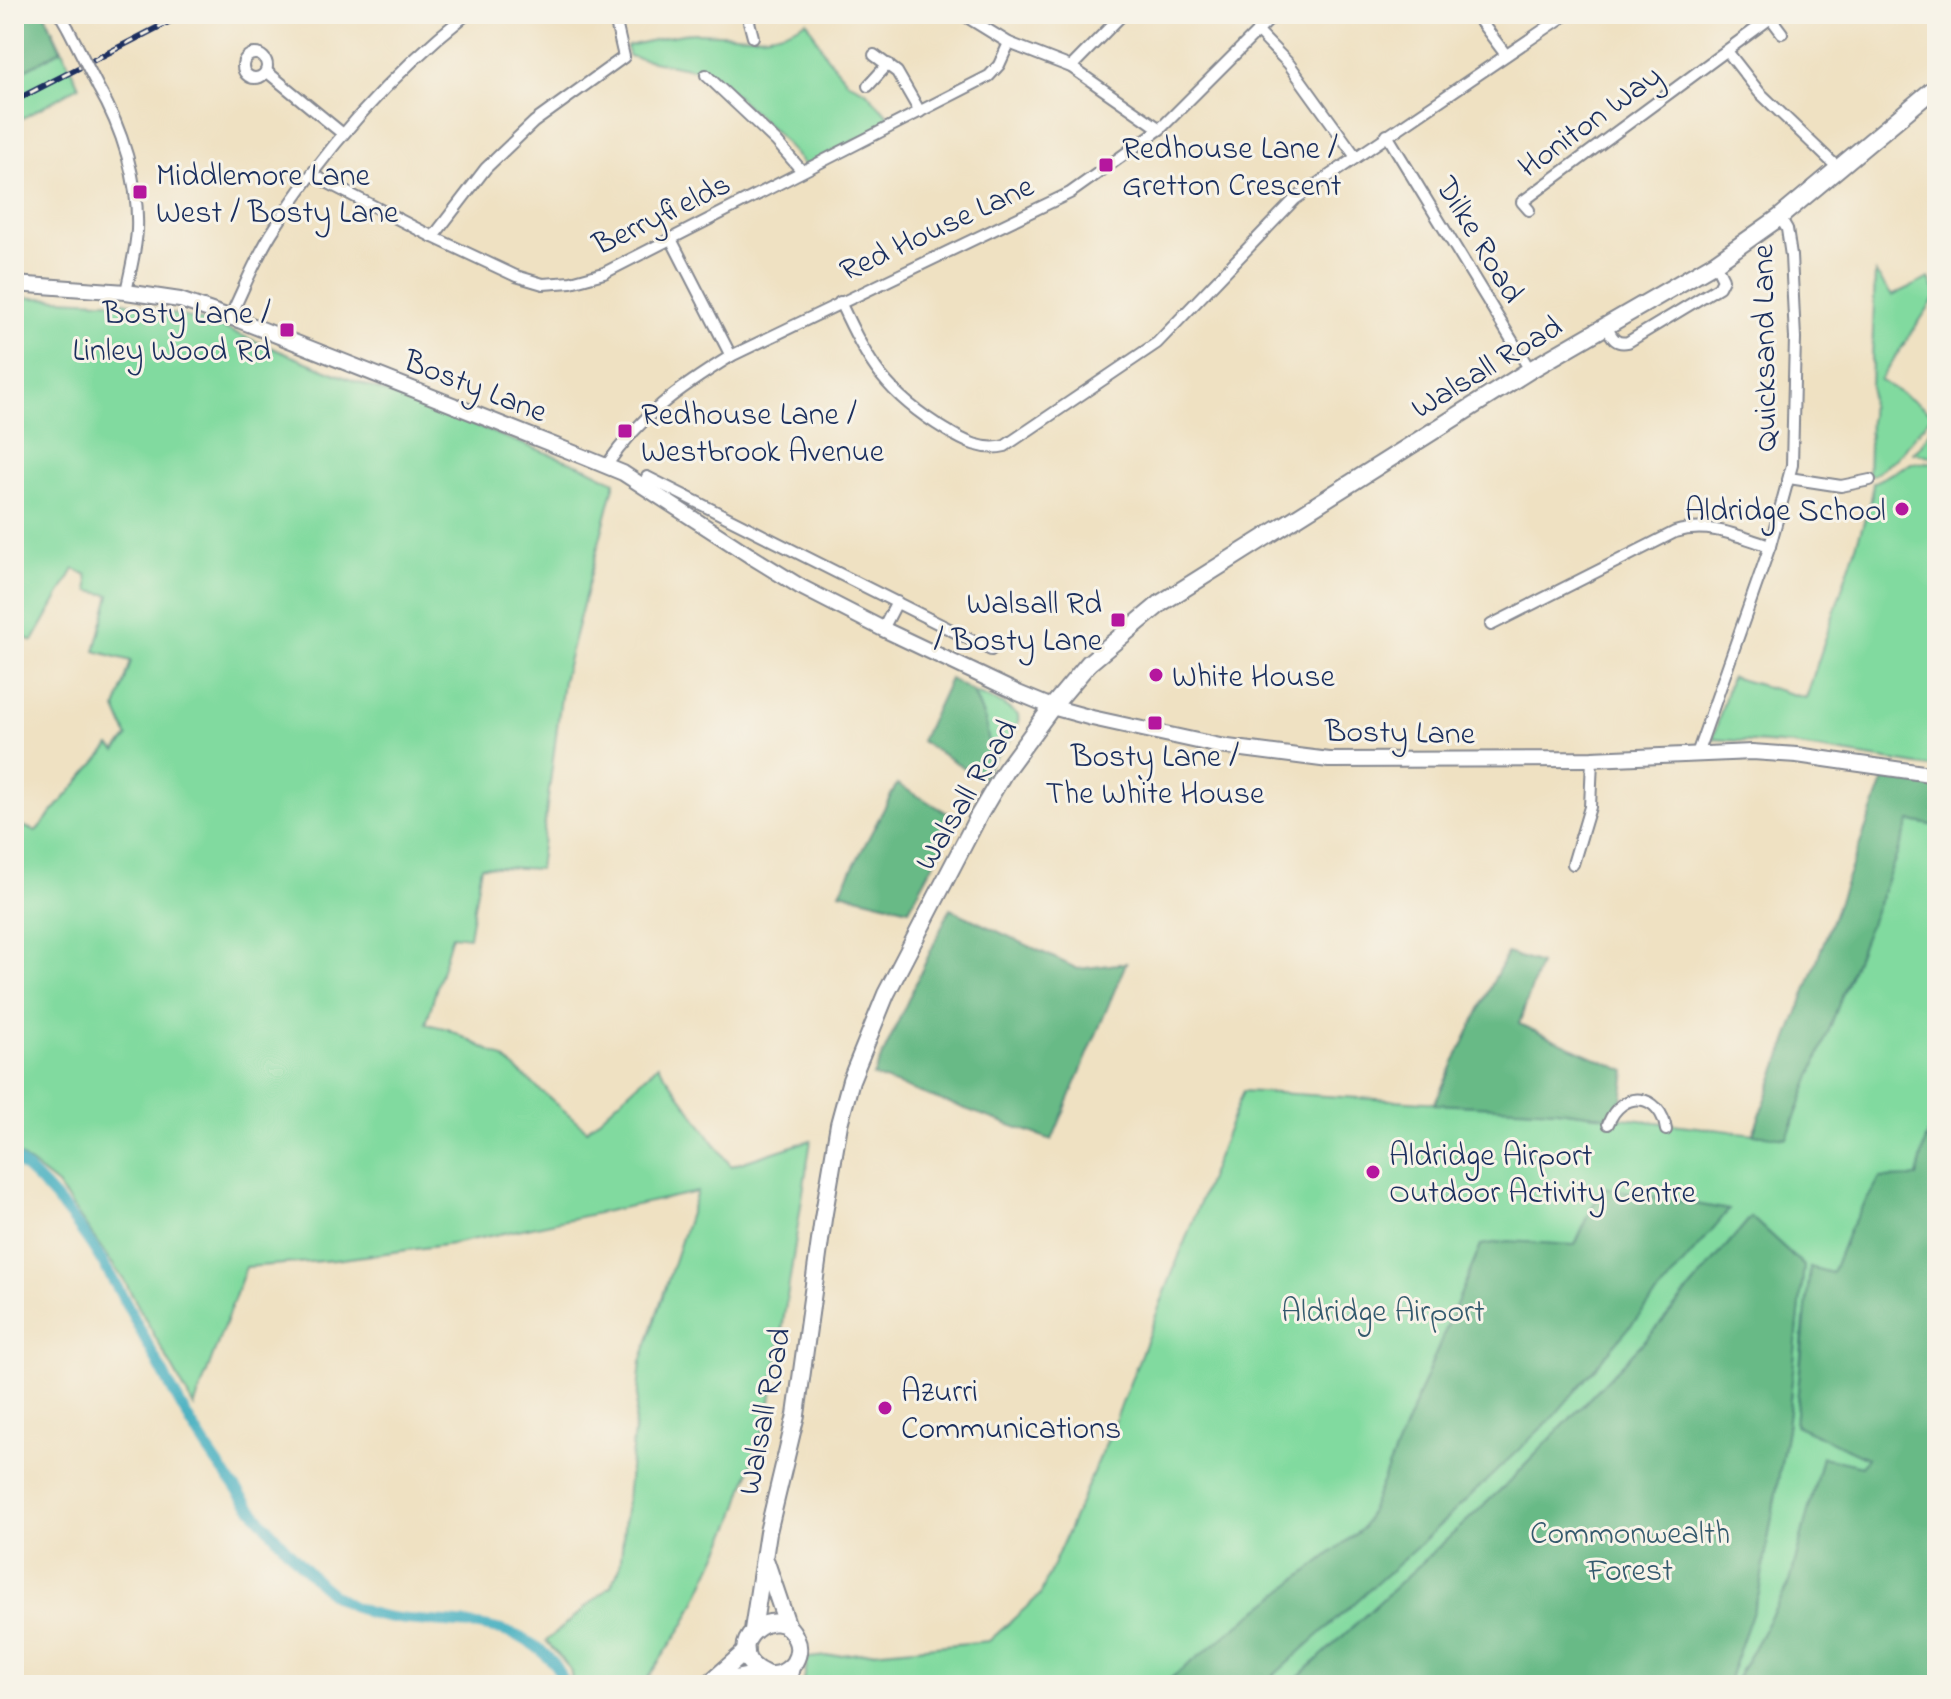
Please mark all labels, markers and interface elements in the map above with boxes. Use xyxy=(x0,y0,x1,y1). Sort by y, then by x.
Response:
street label: Honiton Way xyxy=(1509,55,1673,191)
place label: Redhouse Lane / Gretton Crescent xyxy=(1122,127,1342,211)
place label: Middlemore Lane West / Bosty Lane xyxy=(156,154,399,238)
marker: Redhouse Lane / Gretton Crescent xyxy=(1097,156,1115,174)
street label: Berryfields xyxy=(585,163,739,270)
street label: Red House Lane xyxy=(833,164,1043,296)
street label: Dilke Road xyxy=(1421,168,1534,313)
marker: Middlemore Lane West / Bosty Lane xyxy=(131,183,149,201)
street label: Quicksand Lane xyxy=(1741,243,1792,452)
place label: Bosty Lane / Linley Wood Rd xyxy=(72,292,271,376)
street label: Walsall Road xyxy=(1403,305,1573,433)
marker: Bosty Lane / Linley Wood Rd xyxy=(278,321,296,339)
street label: Bosty Lane xyxy=(395,339,554,437)
place label: Redhouse Lane / Westbrook Avenue xyxy=(641,393,885,477)
marker: Redhouse Lane / Westbrook Avenue xyxy=(616,422,634,440)
place label: Aldridge School xyxy=(1685,489,1886,536)
marker: Aldridge School xyxy=(1893,500,1911,518)
place label: Walsall Rd / Bosty Lane xyxy=(934,582,1103,666)
marker: Walsall Rd / Bosty Lane xyxy=(1109,611,1127,629)
place label: White House xyxy=(1172,655,1336,702)
marker: White House xyxy=(1147,666,1165,684)
street label: Bosty Lane xyxy=(1323,710,1476,759)
street label: Walsall Road xyxy=(904,711,1032,881)
marker: Bosty Lane / The White House xyxy=(1146,714,1164,732)
place label: Bosty Lane / The White House xyxy=(1046,735,1265,819)
place label: Aldridge Airport Outdoor Activity Centre xyxy=(1389,1134,1697,1218)
marker: Aldridge Airport Outdoor Activity Centre xyxy=(1364,1163,1382,1181)
park label: Aldridge Airport xyxy=(1281,1290,1485,1337)
street label: Walsall Road xyxy=(727,1324,806,1499)
place label: Azurri Communications xyxy=(901,1370,1121,1454)
marker: Azurri Communications xyxy=(876,1399,894,1417)
park label: Commonwealth Forest xyxy=(1530,1512,1730,1596)

